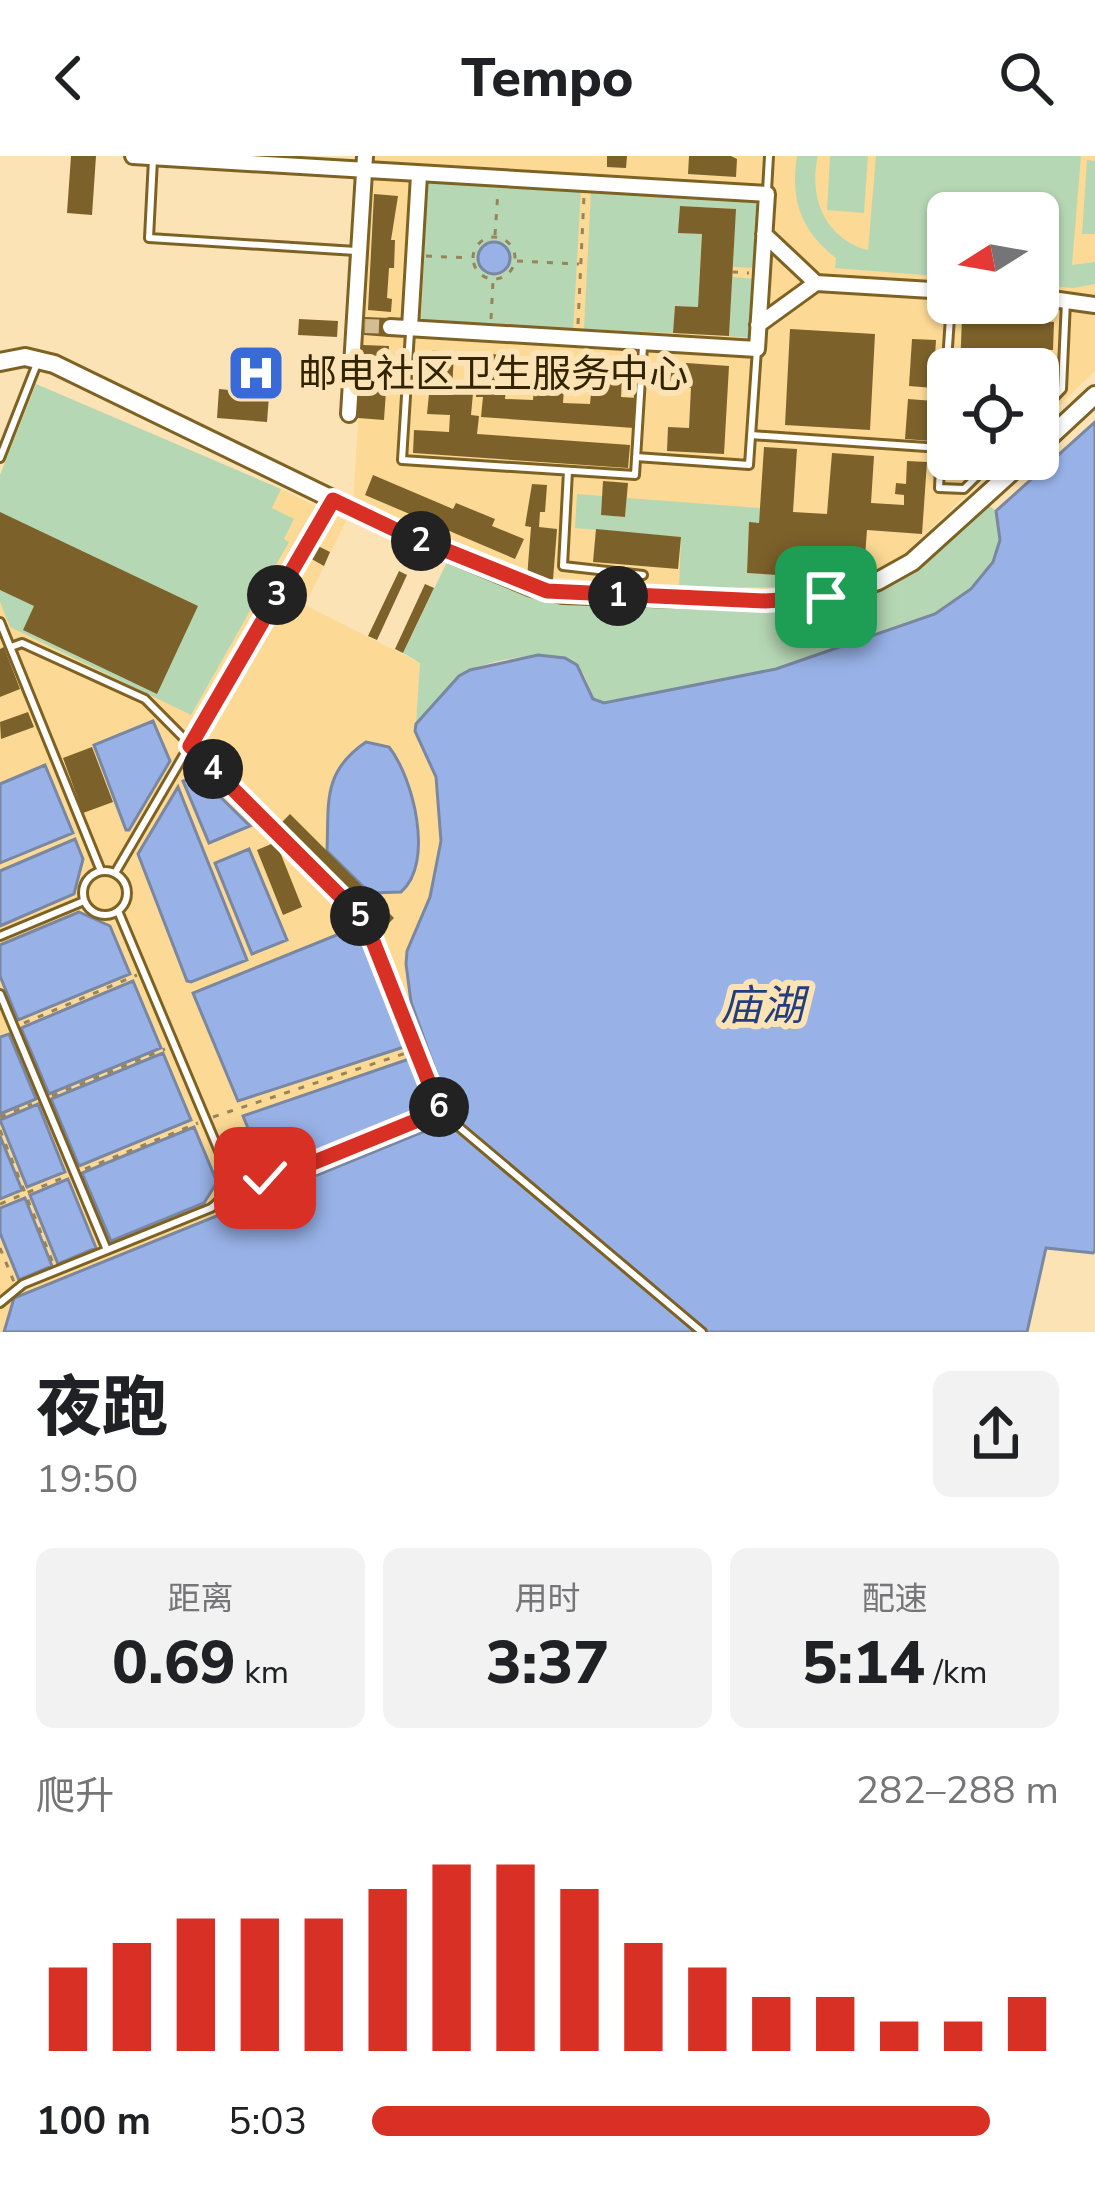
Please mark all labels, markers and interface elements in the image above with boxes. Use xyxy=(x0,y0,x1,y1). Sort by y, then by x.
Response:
text: Tempo xyxy=(461,41,634,115)
icon: back xyxy=(36,45,102,111)
icon: search xyxy=(993,45,1059,111)
north arrow xyxy=(927,192,1059,324)
map controls xyxy=(927,192,1059,480)
hospital icon: 邮电社区卫生服务中心 xyxy=(225,342,287,404)
place label: 邮电社区卫生服务中心 xyxy=(298,348,688,401)
button: locate xyxy=(927,348,1059,480)
pin: 2 xyxy=(391,511,451,571)
text: 2 xyxy=(411,518,431,563)
pin xyxy=(775,546,877,648)
icon: arrive xyxy=(793,564,859,630)
pin: 3 xyxy=(247,565,307,625)
pin: 1 xyxy=(588,566,648,626)
text: 3 xyxy=(267,572,287,617)
text: 1 xyxy=(608,573,628,618)
pin: 4 xyxy=(183,739,243,799)
text: 4 xyxy=(203,746,223,791)
pin: 5 xyxy=(330,886,390,946)
text: 5 xyxy=(350,893,370,938)
water label: 庙湖 xyxy=(720,978,810,1035)
pin: 6 xyxy=(409,1077,469,1137)
text: 6 xyxy=(429,1084,449,1129)
pin xyxy=(214,1127,316,1229)
icon: check xyxy=(232,1145,298,1211)
text: 夜跑 xyxy=(36,1363,168,1453)
button: share xyxy=(933,1371,1059,1497)
text: 19:50 xyxy=(36,1453,139,1506)
text: 距离 xyxy=(168,1577,234,1622)
text: 用时 xyxy=(515,1577,581,1622)
text: 配速 xyxy=(862,1577,928,1622)
text: 0.69 xyxy=(112,1622,236,1704)
text: 3:37 xyxy=(486,1622,609,1704)
text: 5:14 xyxy=(801,1622,925,1704)
text: km xyxy=(236,1650,289,1695)
text: /km xyxy=(925,1650,988,1695)
text: 282–288 m xyxy=(856,1764,1059,1817)
text: 爬升 xyxy=(36,1770,114,1823)
text: 100 m xyxy=(36,2095,151,2148)
text: 5:03 xyxy=(228,2095,307,2148)

